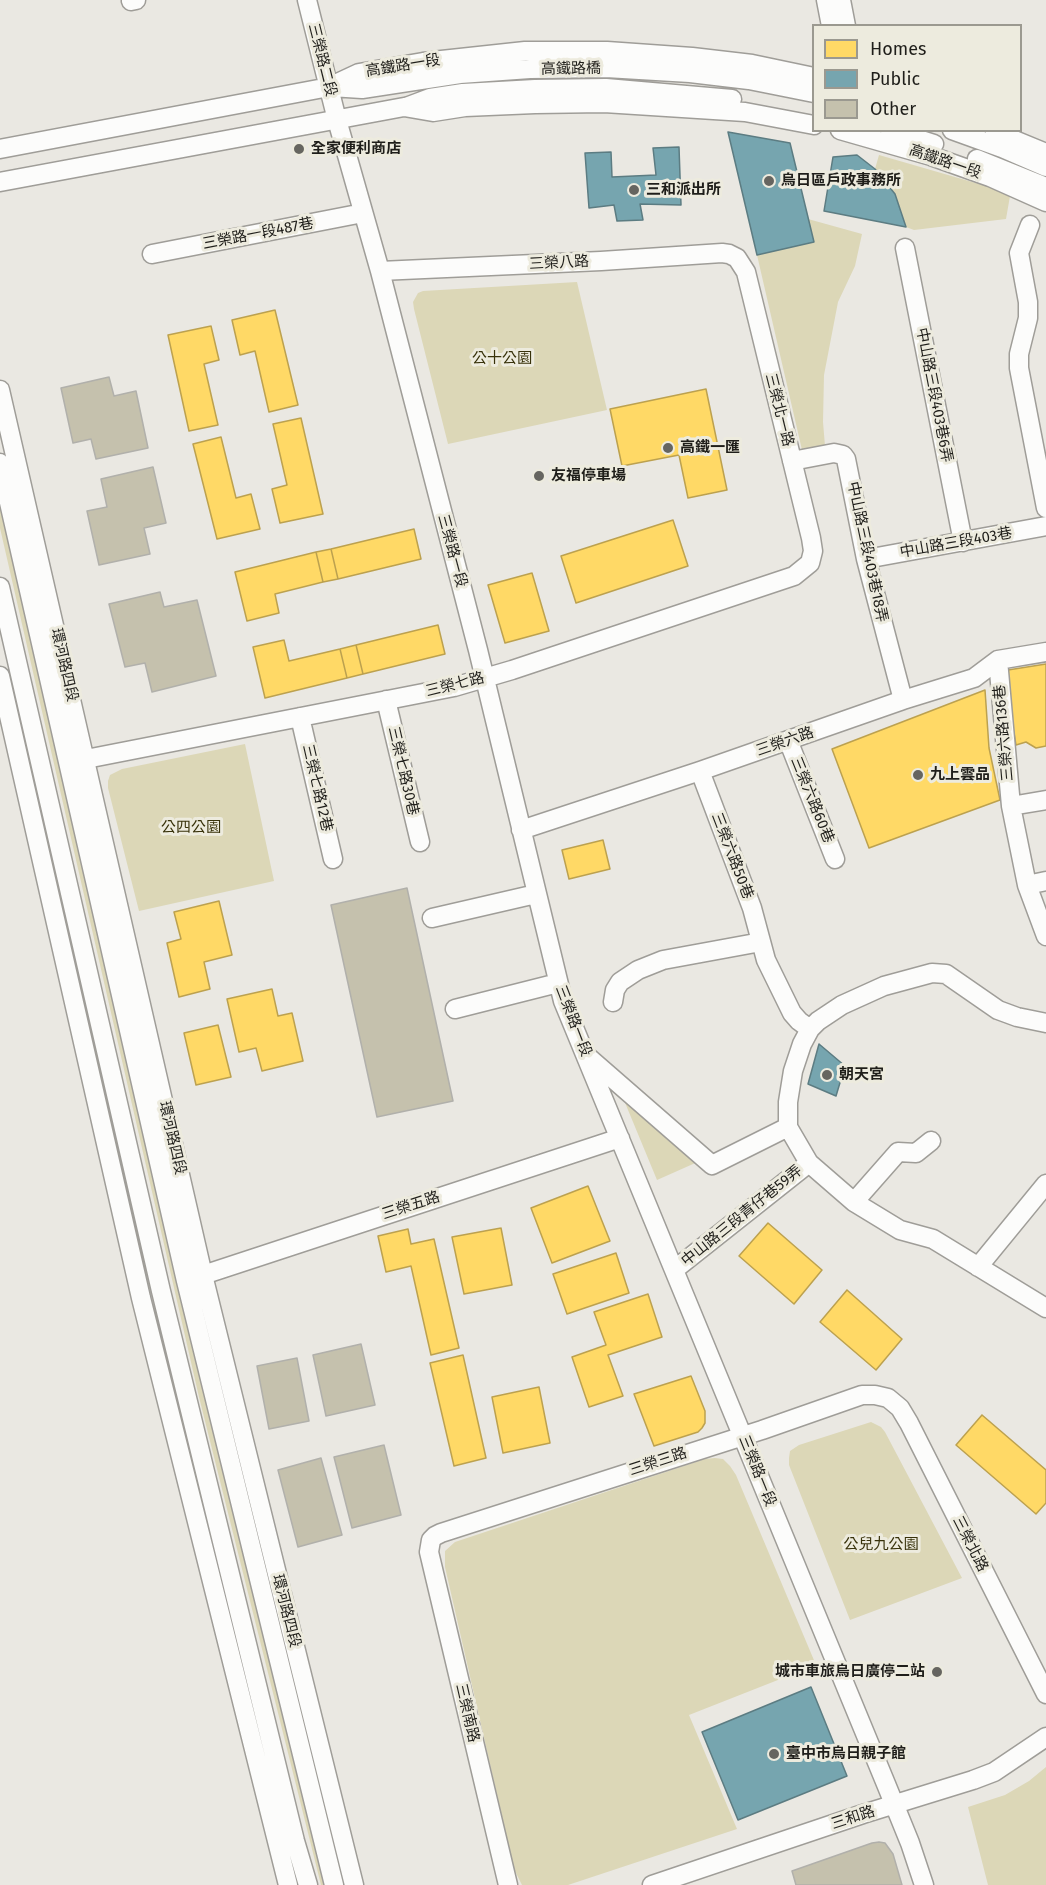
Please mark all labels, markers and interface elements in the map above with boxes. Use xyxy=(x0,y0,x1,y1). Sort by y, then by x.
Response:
street label: 三榮路二段 xyxy=(304,21,340,99)
legend xyxy=(812,24,1022,132)
text: Homes xyxy=(870,38,926,60)
street label: 高鐵路一段 xyxy=(365,51,441,81)
street label: 高鐵路橋 xyxy=(541,59,601,79)
text: Public xyxy=(870,68,920,90)
text: Other xyxy=(870,98,916,120)
place label: 全家便利商店 xyxy=(311,140,401,158)
street label: 高鐵路一段 xyxy=(907,141,983,183)
marker: 全家便利商店 xyxy=(292,142,306,156)
place label: 烏日區戶政事務所 xyxy=(781,172,901,190)
marker: 烏日區戶政事務所 xyxy=(762,174,776,188)
place label: 三和派出所 xyxy=(646,181,721,199)
marker: 三和派出所 xyxy=(627,183,641,197)
street label: 三榮路一段487巷 xyxy=(201,214,315,254)
street label: 三榮八路 xyxy=(529,252,589,274)
street label: 中山路三段403巷6弄 xyxy=(912,326,956,464)
park label: 公十公園 xyxy=(472,350,532,368)
street label: 三榮北一路 xyxy=(761,371,797,449)
place label: 高鐵一匯 xyxy=(680,439,740,457)
marker: 高鐵一匯 xyxy=(661,441,675,455)
place label: 友福停車場 xyxy=(551,467,626,485)
marker: 友福停車場 xyxy=(532,469,546,483)
street label: 中山路三段403巷18弄 xyxy=(843,480,891,624)
street label: 三榮路一段 xyxy=(434,512,470,590)
street label: 中山路三段403巷 xyxy=(898,524,1014,562)
street label: 環河路四段 xyxy=(47,626,81,704)
street label: 三榮七路 xyxy=(424,669,486,701)
street label: 三榮六路136巷 xyxy=(991,684,1017,782)
street label: 三榮六路 xyxy=(754,724,816,760)
street label: 三榮七路30巷 xyxy=(384,725,422,817)
street label: 三榮七路12巷 xyxy=(298,743,336,833)
street label: 三榮六路60巷 xyxy=(787,754,837,846)
place label: 九上雲品 xyxy=(930,766,990,784)
marker: 九上雲品 xyxy=(911,768,925,782)
street label: 三榮六路50巷 xyxy=(707,810,757,902)
park label: 公四公園 xyxy=(161,819,221,837)
street label: 三榮路一段 xyxy=(551,983,595,1059)
place label: 朝天宮 xyxy=(839,1066,884,1084)
marker: 朝天宮 xyxy=(820,1068,834,1082)
street label: 環河路四段 xyxy=(155,1099,189,1177)
street label: 中山路三段青仔巷59弄 xyxy=(678,1162,806,1270)
street label: 三榮五路 xyxy=(380,1188,442,1224)
street label: 三榮路一段 xyxy=(735,1433,779,1509)
street label: 三榮三路 xyxy=(627,1444,689,1480)
street label: 三榮北路 xyxy=(948,1513,992,1575)
park label: 公兒九公園 xyxy=(844,1536,918,1554)
street label: 環河路四段 xyxy=(268,1572,304,1650)
place label: 城市車旅烏日廣停二站 xyxy=(775,1663,925,1681)
marker: 城市車旅烏日廣停二站 xyxy=(930,1665,944,1679)
street label: 三榮南路 xyxy=(451,1682,483,1744)
place label: 臺中市烏日親子館 xyxy=(786,1745,906,1763)
marker: 臺中市烏日親子館 xyxy=(767,1747,781,1761)
street label: 三和路 xyxy=(829,1802,877,1834)

